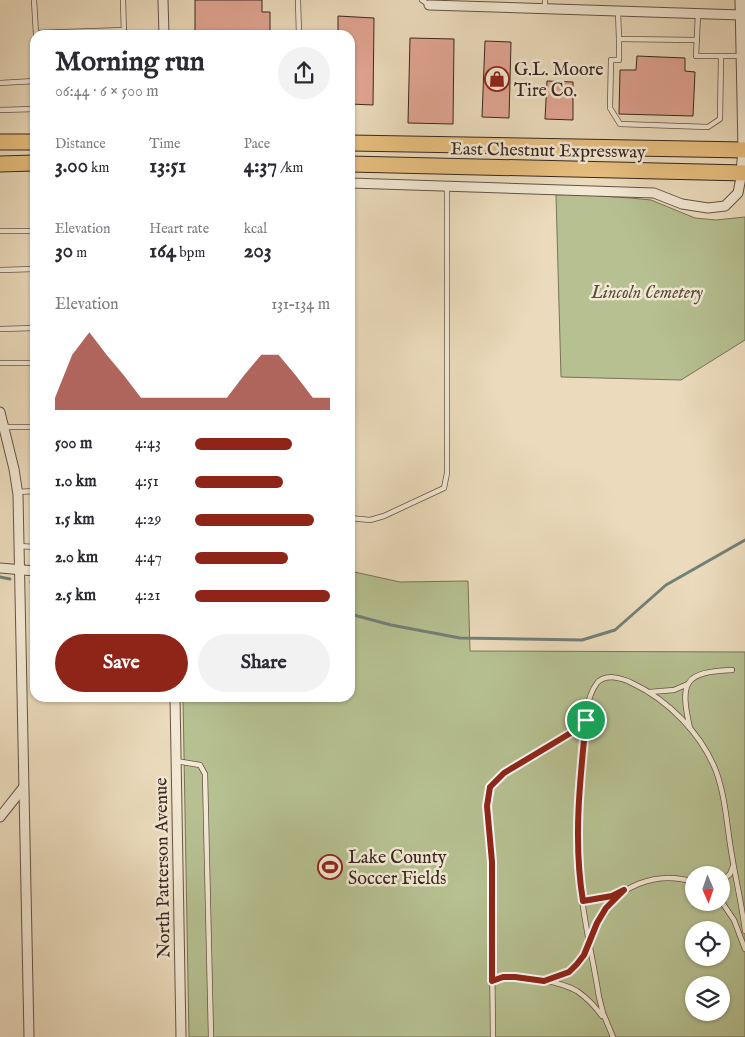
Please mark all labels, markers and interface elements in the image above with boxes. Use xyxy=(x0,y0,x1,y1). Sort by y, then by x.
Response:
text: Morning run xyxy=(55,45,205,80)
button: share xyxy=(278,47,330,99)
place label: G.L. Moore Tire Co. xyxy=(514,59,603,103)
shop icon: G.L. Moore Tire Co. xyxy=(484,66,510,92)
text: 06:44 · 6 × 500 m xyxy=(55,82,159,102)
text: Distance xyxy=(55,135,106,153)
text: Time xyxy=(149,135,180,153)
text: Pace xyxy=(244,135,270,153)
street label: East Chestnut Expressway xyxy=(450,138,646,165)
text: 3.00 xyxy=(55,153,88,180)
text: 13:51 xyxy=(149,153,186,180)
text: 4:37 xyxy=(244,153,277,180)
text: km xyxy=(88,159,109,177)
text: /km xyxy=(277,159,303,177)
text: Elevation xyxy=(55,220,111,238)
text: Heart rate xyxy=(149,220,209,238)
text: kcal xyxy=(244,220,267,238)
text: 30 xyxy=(55,238,73,265)
text: 164 xyxy=(149,238,176,265)
text: 203 xyxy=(244,238,272,265)
text: m xyxy=(73,244,87,262)
text: bpm xyxy=(176,244,205,262)
park label: Lincoln Cemetery xyxy=(590,282,703,305)
text: Elevation xyxy=(55,295,118,315)
text: 131–134 m xyxy=(271,295,330,315)
text: 500 m xyxy=(55,434,92,454)
text: 4:43 xyxy=(135,434,161,454)
text: 1.0 km xyxy=(55,472,97,492)
text: 4:51 xyxy=(135,472,159,492)
text: 1.5 km xyxy=(55,510,95,530)
text: 4:29 xyxy=(135,510,162,530)
text: 2.0 km xyxy=(55,548,98,568)
text: 4:47 xyxy=(135,548,162,568)
text: 2.5 km xyxy=(55,586,96,606)
text: 4:21 xyxy=(135,586,161,606)
button: Save xyxy=(55,634,188,692)
button: Share xyxy=(198,634,330,692)
pin xyxy=(565,699,607,741)
icon: arrive xyxy=(572,706,600,734)
street label: North Patterson Avenue xyxy=(150,777,177,959)
place label: Lake County Soccer Fields xyxy=(348,847,447,891)
sports icon: Lake County Soccer Fields xyxy=(317,854,343,880)
north arrow xyxy=(685,866,730,911)
map controls xyxy=(685,866,730,1021)
button: locate xyxy=(685,921,730,966)
button: layers xyxy=(685,976,730,1021)

